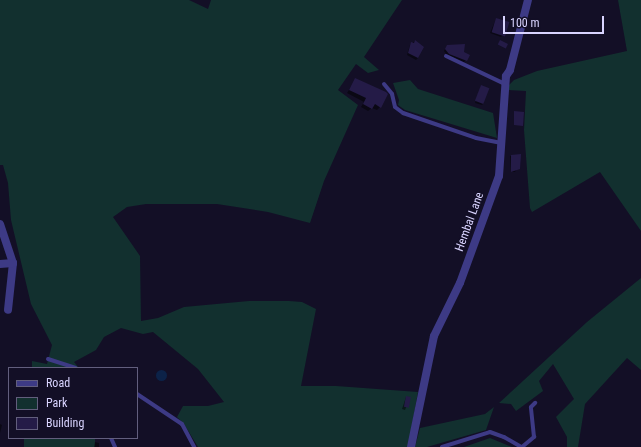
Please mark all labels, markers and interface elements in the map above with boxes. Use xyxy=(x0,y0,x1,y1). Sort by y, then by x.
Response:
scale bar xyxy=(505,8,606,34)
text: 100 m xyxy=(510,16,540,30)
street label: Hembal Lane xyxy=(453,190,487,254)
legend xyxy=(8,367,138,439)
text: Road xyxy=(46,376,70,390)
text: Park xyxy=(46,396,67,410)
text: Building xyxy=(46,416,84,430)

